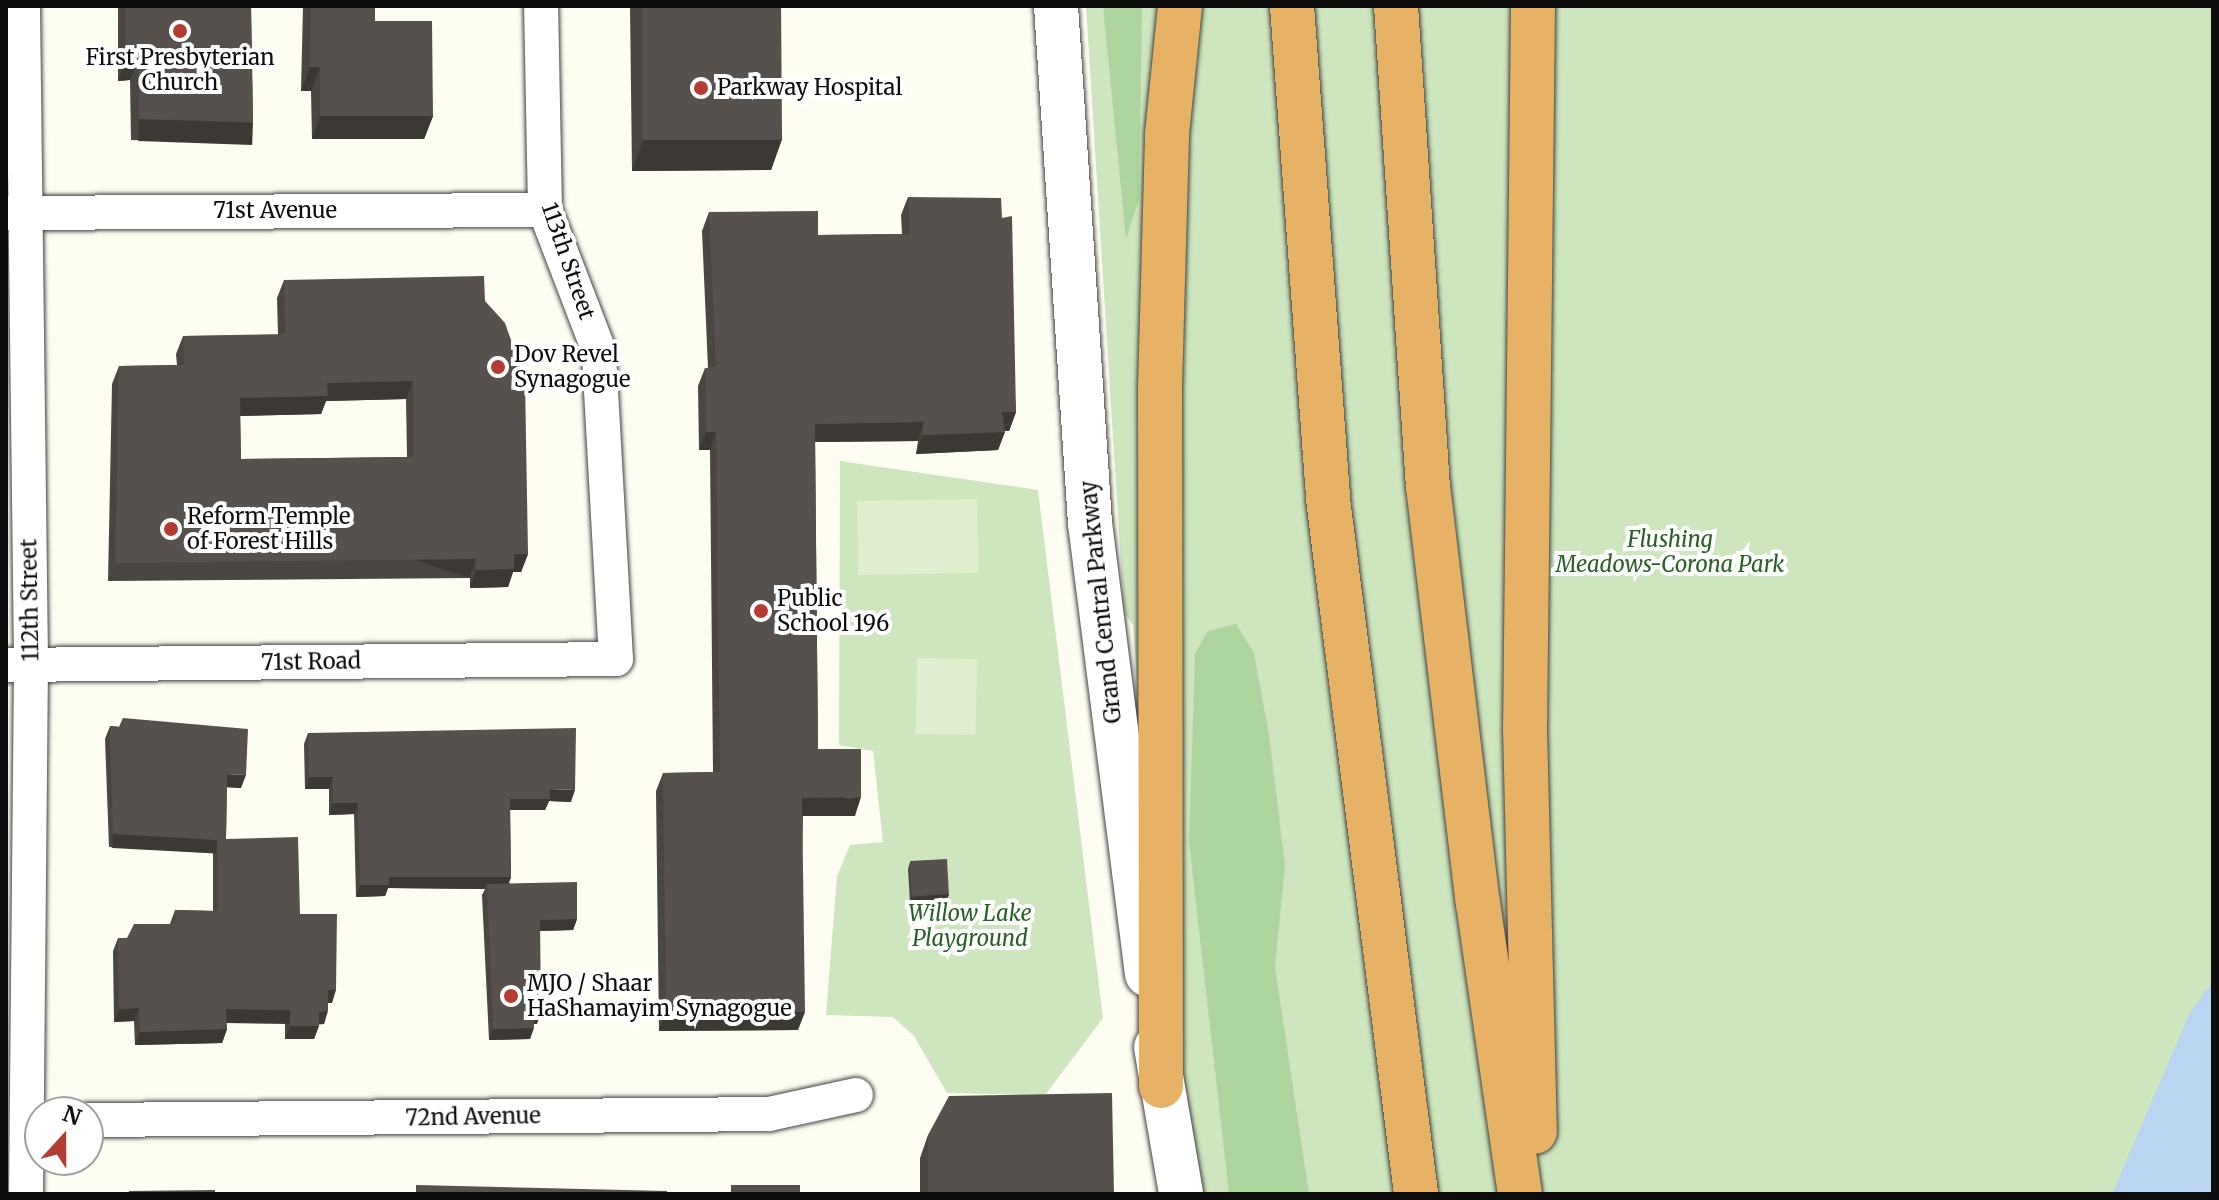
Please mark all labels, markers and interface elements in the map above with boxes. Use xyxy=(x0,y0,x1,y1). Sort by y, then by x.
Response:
marker: First Presbyterian Church xyxy=(171,22,189,40)
place label: First Presbyterian Church xyxy=(85,44,275,96)
place label: Parkway Hospital xyxy=(717,75,902,101)
marker: Parkway Hospital xyxy=(692,79,710,97)
street label: 71st Avenue xyxy=(213,198,337,224)
street label: 113th Street xyxy=(536,199,600,323)
place label: Dov Revel Synagogue xyxy=(514,341,630,392)
marker: Dov Revel Synagogue xyxy=(489,358,507,376)
street label: Grand Central Parkway xyxy=(1075,479,1127,725)
place label: Reform Temple of Forest Hills xyxy=(187,503,350,554)
marker: Reform Temple of Forest Hills xyxy=(162,520,180,538)
park label: Flushing Meadows-Corona Park xyxy=(1556,526,1784,578)
street label: 112th Street xyxy=(16,538,44,662)
place label: Public School 196 xyxy=(777,585,889,636)
marker: Public School 196 xyxy=(752,602,770,620)
street label: 71st Road xyxy=(261,648,361,676)
park label: Willow Lake Playground xyxy=(908,900,1032,952)
place label: MJO / Shaar HaShamayim Synagogue xyxy=(527,970,792,1022)
marker: MJO / Shaar HaShamayim Synagogue xyxy=(502,987,520,1005)
north arrow xyxy=(24,1096,104,1176)
text: N xyxy=(59,1099,85,1132)
street label: 72nd Avenue xyxy=(405,1103,541,1131)

